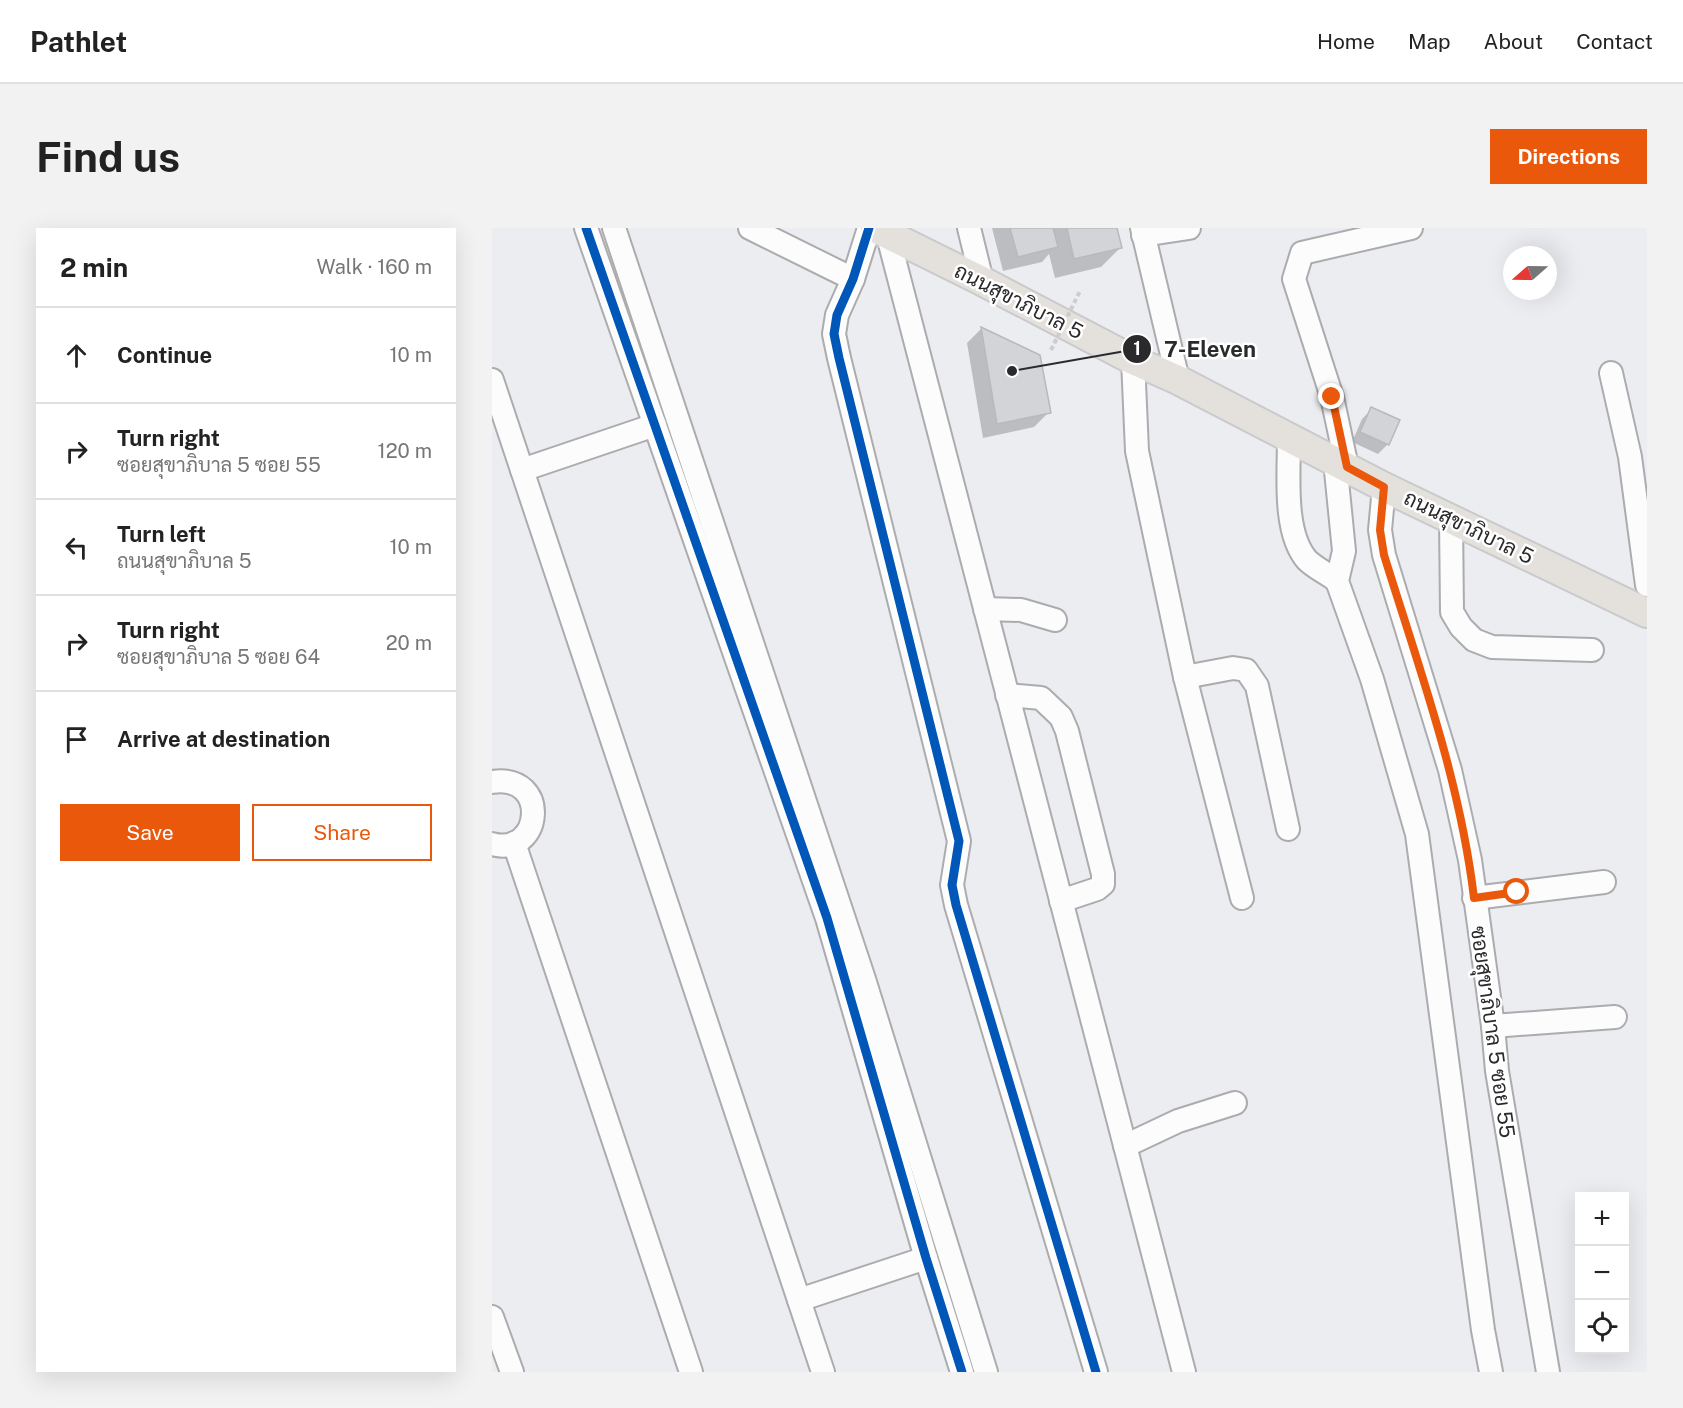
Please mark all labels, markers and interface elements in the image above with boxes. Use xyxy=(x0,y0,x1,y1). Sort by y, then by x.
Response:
text: Pathlet xyxy=(30,25,127,58)
text: Home xyxy=(1317,29,1375,54)
text: Map xyxy=(1408,29,1451,54)
text: About xyxy=(1484,29,1543,54)
text: Contact xyxy=(1576,29,1653,54)
button: Directions xyxy=(1490,129,1647,184)
text: Find us xyxy=(36,132,180,181)
north arrow xyxy=(1503,246,1557,300)
text: 2 min xyxy=(60,252,128,283)
text: Walk · 160 m xyxy=(317,255,432,279)
street label: ถนนสุขาภิบาล 5 xyxy=(950,258,1088,346)
callout: 7-Eleven xyxy=(1122,329,1268,369)
text: 7-Eleven xyxy=(1164,336,1256,362)
text: 1 xyxy=(1133,338,1141,359)
icon: ahead xyxy=(60,339,93,372)
text: Continue xyxy=(117,342,212,368)
text: 10 m xyxy=(389,343,432,367)
route end xyxy=(1318,383,1344,409)
text: Turn right xyxy=(117,425,220,451)
icon: right xyxy=(60,435,93,468)
text: 120 m xyxy=(378,439,432,463)
text: ซอยสุขาภิบาล 5 ซอย 55 xyxy=(117,453,321,477)
street label: ถนนสุขาภิบาล 5 xyxy=(1399,485,1538,571)
text: Turn left xyxy=(117,521,206,547)
icon: left xyxy=(60,531,93,564)
text: 10 m xyxy=(389,535,432,559)
text: ถนนสุขาภิบาล 5 xyxy=(117,549,251,573)
text: Turn right xyxy=(117,617,220,643)
icon: right xyxy=(60,627,93,660)
text: 20 m xyxy=(386,631,432,655)
text: ซอยสุขาภิบาล 5 ซอย 64 xyxy=(117,645,320,669)
icon: arrive xyxy=(60,723,93,756)
text: Arrive at destination xyxy=(117,726,330,752)
button: Save xyxy=(60,804,240,861)
button: Share xyxy=(252,804,432,861)
route start xyxy=(1503,878,1529,904)
street label: ซอยสุขาภิบาล 5 ซอย 55 xyxy=(1464,924,1520,1140)
map controls xyxy=(1575,1192,1629,1354)
button: + xyxy=(1575,1192,1629,1246)
button: − xyxy=(1575,1246,1629,1300)
button: locate xyxy=(1575,1300,1629,1354)

